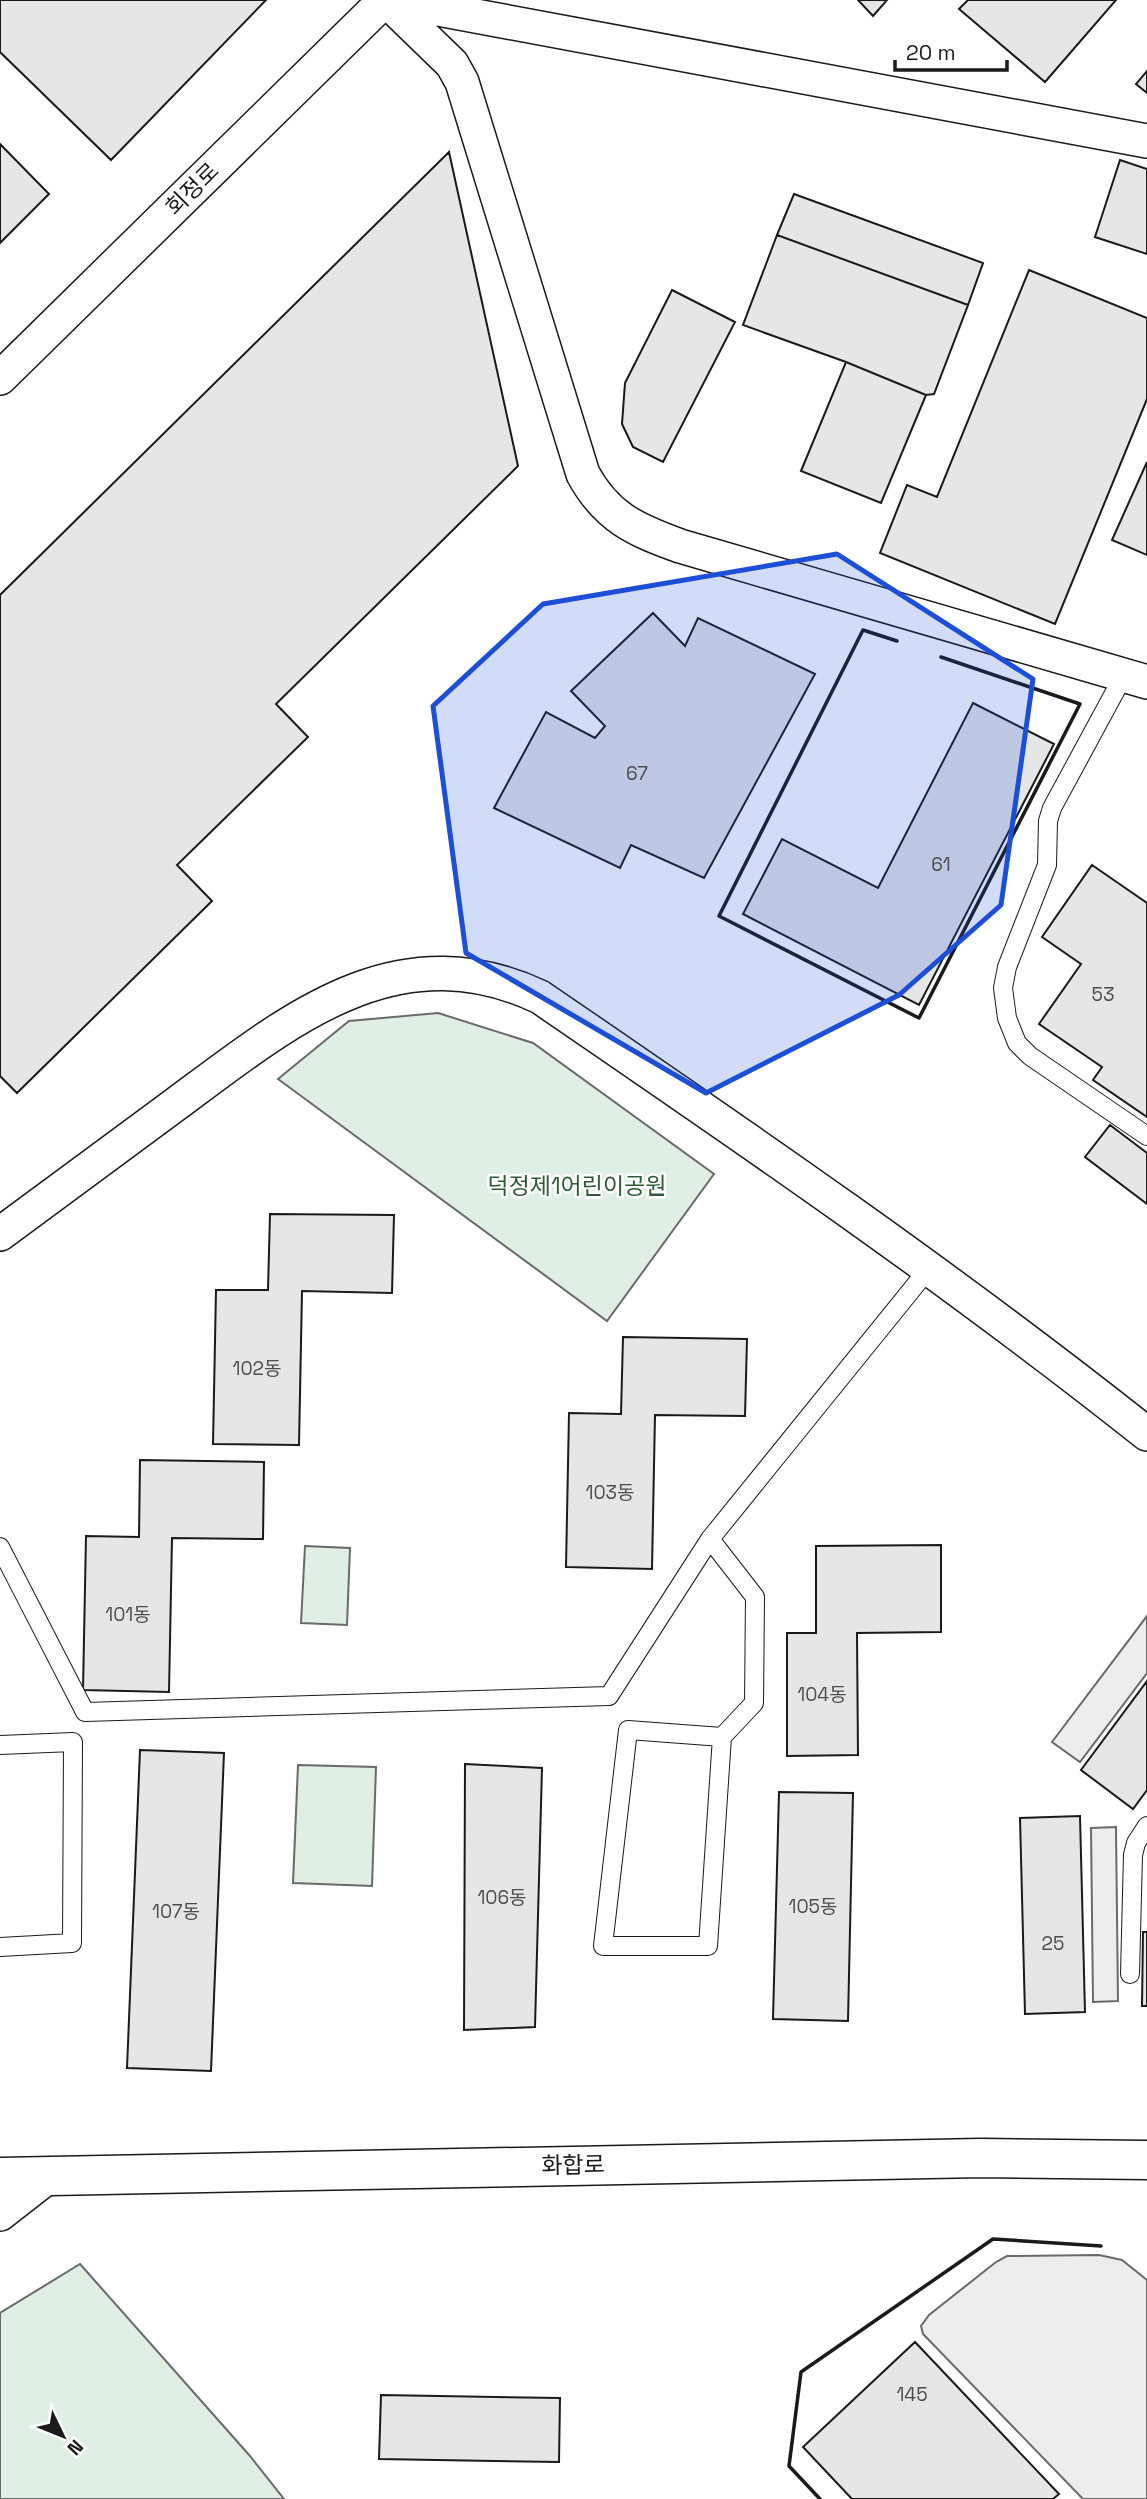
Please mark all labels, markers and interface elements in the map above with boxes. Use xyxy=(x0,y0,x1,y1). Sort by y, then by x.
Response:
scale bar xyxy=(895,28,1007,72)
text: 20 m xyxy=(906,39,956,66)
street label: 회정로 xyxy=(159,156,225,222)
house number: 67 xyxy=(626,761,648,786)
house number: 61 xyxy=(931,852,951,877)
house number: 53 xyxy=(1092,982,1114,1007)
park label: 덕정제1어린이공원 xyxy=(488,1171,666,1201)
house number: 102동 xyxy=(232,1356,282,1381)
house number: 103동 xyxy=(585,1480,635,1505)
house number: 101동 xyxy=(105,1602,151,1627)
house number: 104동 xyxy=(797,1682,847,1707)
house number: 106동 xyxy=(477,1885,527,1910)
house number: 105동 xyxy=(789,1894,837,1919)
house number: 107동 xyxy=(152,1899,200,1924)
house number: 25 xyxy=(1042,1931,1064,1956)
street label: 화합로 xyxy=(541,2149,605,2181)
house number: 145 xyxy=(896,2382,928,2407)
north arrow xyxy=(28,2401,98,2471)
text: N xyxy=(62,2434,89,2460)

